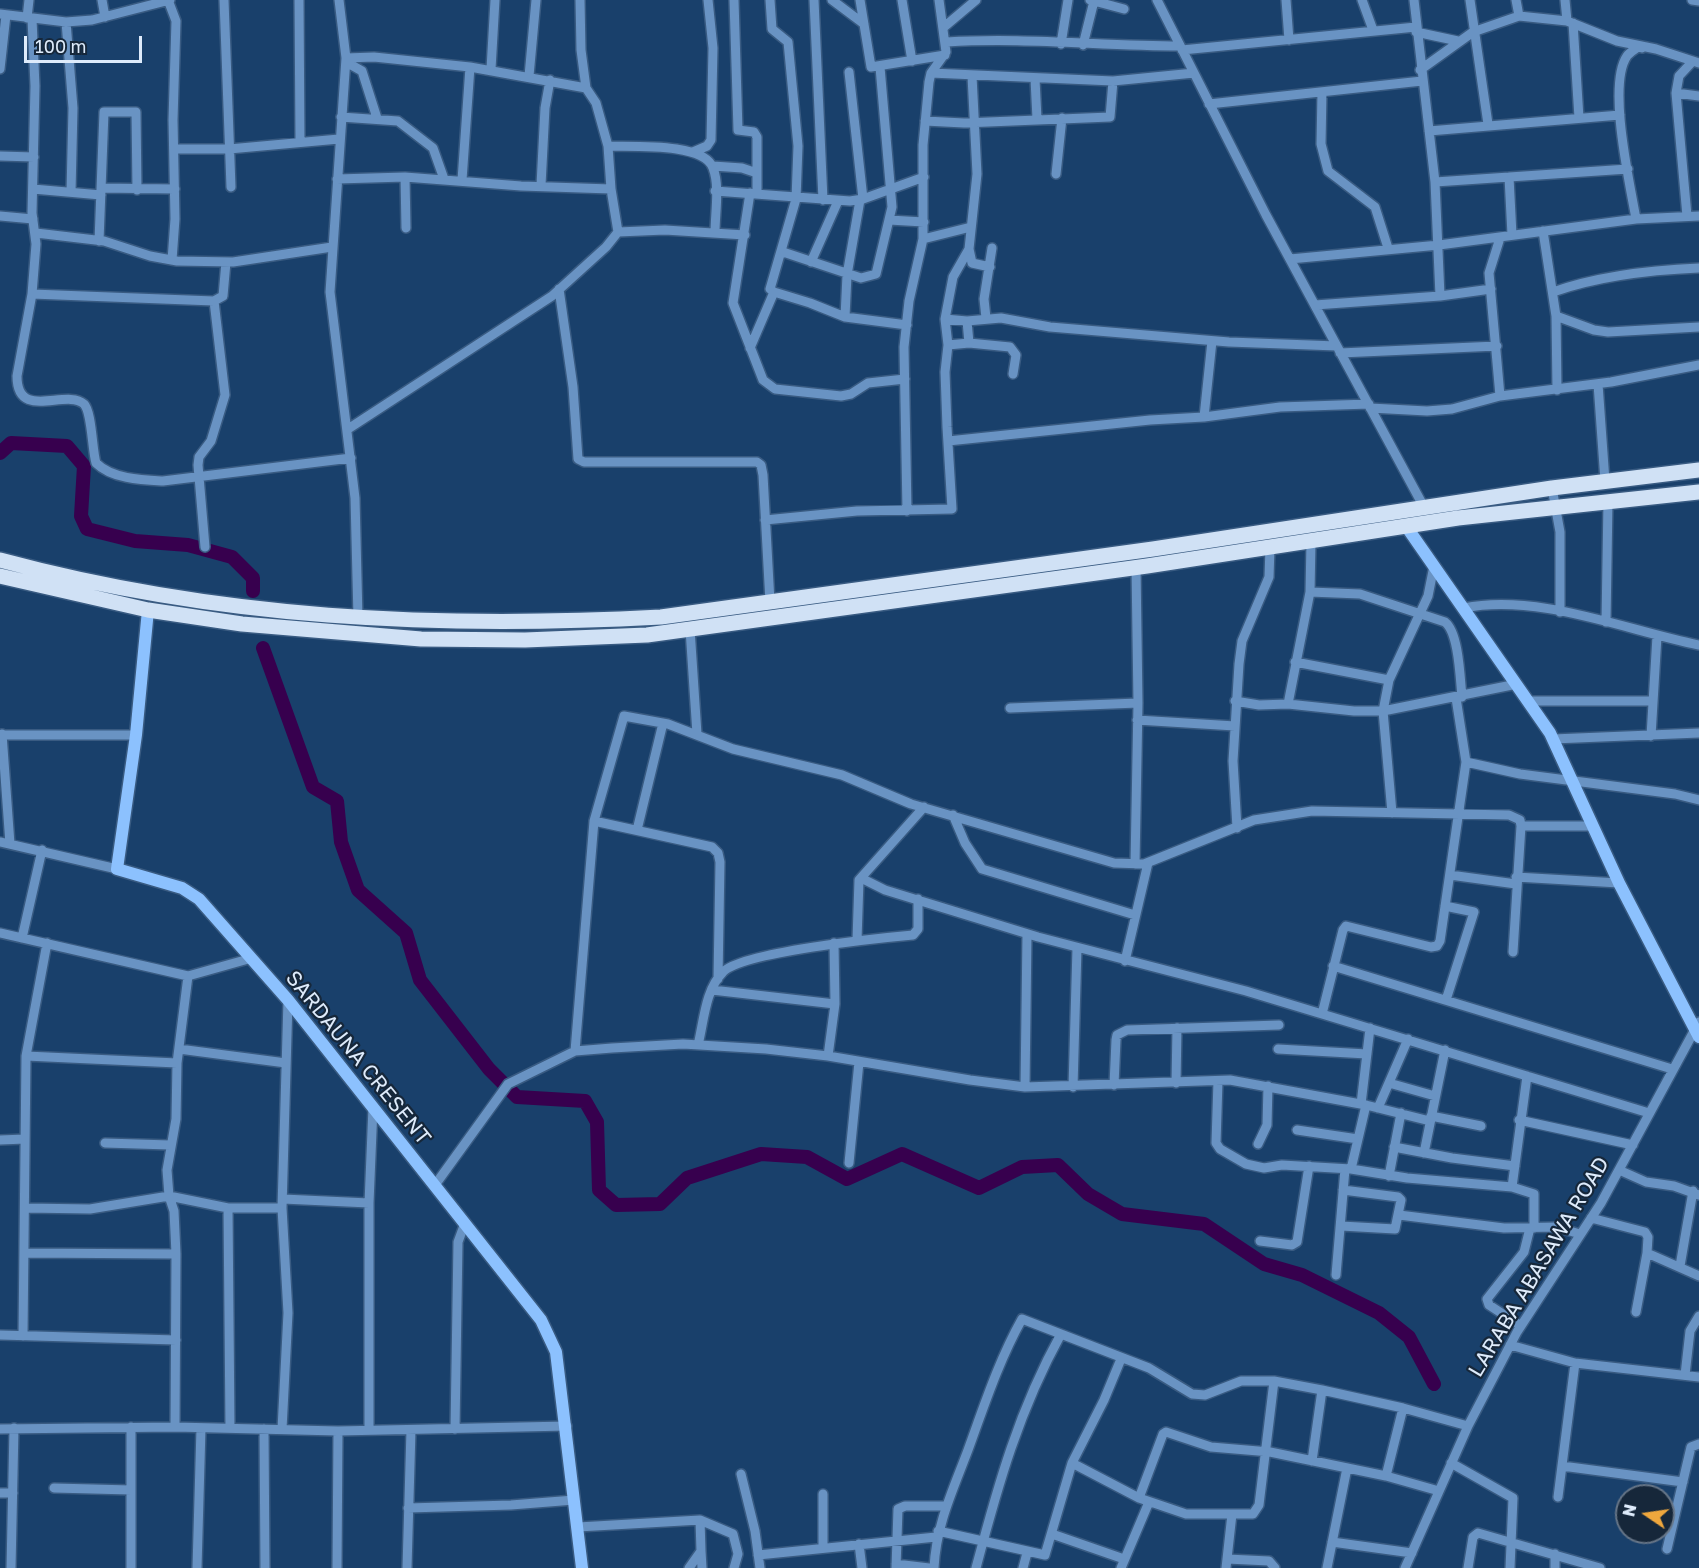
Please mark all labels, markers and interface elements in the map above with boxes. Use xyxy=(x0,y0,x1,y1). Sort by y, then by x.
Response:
scale bar xyxy=(27,24,146,62)
text: 100 m xyxy=(35,35,86,57)
street label: SARDAUNA CRESENT xyxy=(280,966,436,1150)
street label: LARABA ABASAWA ROAD xyxy=(1463,1153,1615,1381)
north arrow xyxy=(1615,1484,1675,1544)
text: N xyxy=(1618,1502,1641,1519)

